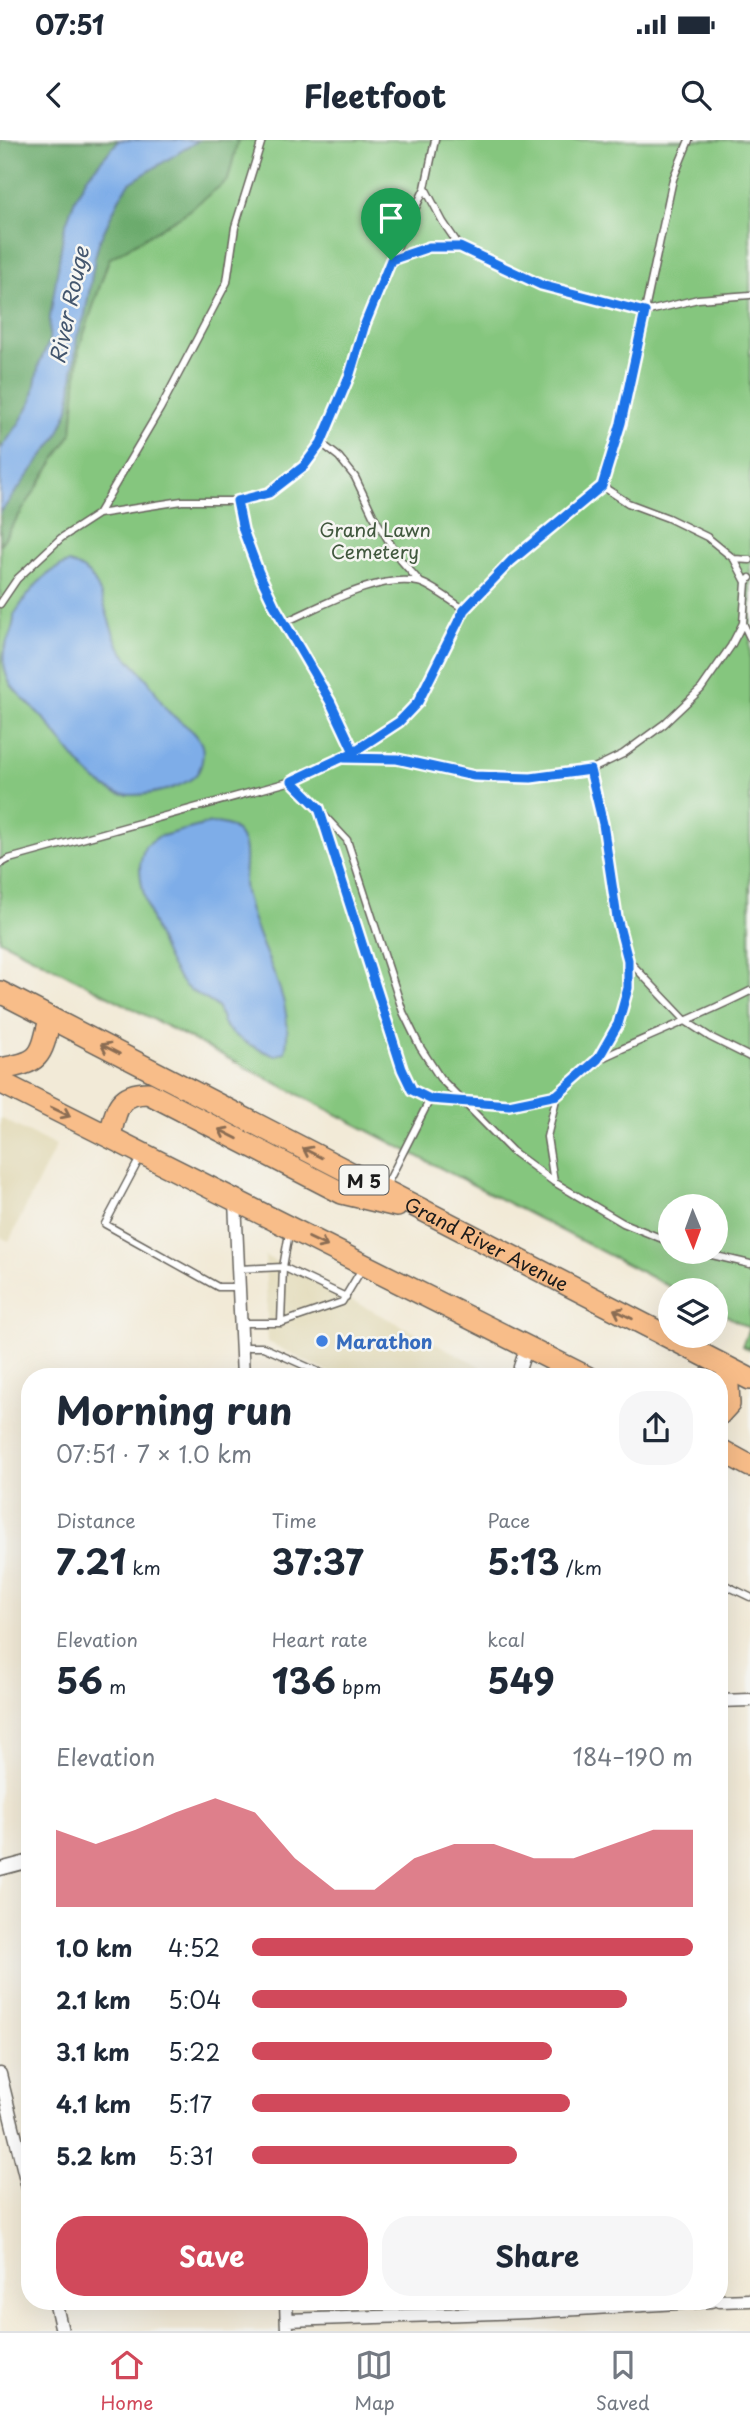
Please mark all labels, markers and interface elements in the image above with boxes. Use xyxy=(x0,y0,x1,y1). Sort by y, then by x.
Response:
text: 07:51 xyxy=(35,5,104,44)
text: Fleetfoot xyxy=(304,71,446,119)
icon: back xyxy=(35,76,73,114)
icon: search xyxy=(677,76,715,114)
pin xyxy=(361,188,421,260)
icon: arrive xyxy=(372,199,410,237)
water label: River Rouge xyxy=(40,242,96,367)
park label: Grand Lawn Cemetery xyxy=(319,515,431,565)
one-way arrow xyxy=(100,1042,120,1056)
one-way arrow xyxy=(50,1106,71,1120)
one-way arrow xyxy=(218,1127,239,1140)
one-way arrow xyxy=(302,1146,323,1160)
road number: M 5 xyxy=(340,1166,388,1195)
street label: Grand River Avenue xyxy=(400,1189,574,1297)
north arrow xyxy=(658,1194,728,1264)
map controls xyxy=(658,1194,728,1348)
one-way arrow xyxy=(307,1235,328,1249)
button: layers xyxy=(658,1278,728,1348)
one-way arrow xyxy=(613,1306,634,1320)
place label: Marathon xyxy=(336,1327,433,1355)
marker: Marathon xyxy=(314,1333,330,1349)
text: Morning run xyxy=(56,1381,292,1438)
button: share xyxy=(619,1391,693,1465)
text: 07:51 · 7 × 1.0 km xyxy=(56,1436,252,1471)
text: Distance xyxy=(56,1506,136,1534)
text: Time xyxy=(272,1506,317,1534)
text: Pace xyxy=(487,1506,530,1534)
text: 7.21 xyxy=(56,1534,126,1587)
text: 37:37 xyxy=(272,1534,364,1587)
text: 5:13 xyxy=(487,1534,560,1587)
text: km xyxy=(126,1553,161,1581)
text: /km xyxy=(560,1553,602,1581)
text: Elevation xyxy=(56,1625,138,1653)
text: Heart rate xyxy=(272,1625,368,1653)
text: kcal xyxy=(487,1625,525,1653)
text: 56 xyxy=(56,1653,103,1706)
text: 136 xyxy=(272,1653,336,1706)
text: 549 xyxy=(487,1653,555,1706)
text: m xyxy=(103,1672,126,1700)
text: bpm xyxy=(336,1672,381,1700)
text: Elevation xyxy=(56,1739,155,1774)
text: 184–190 m xyxy=(573,1739,693,1774)
text: 1.0 km xyxy=(56,1930,133,1965)
text: 4:52 xyxy=(168,1930,220,1965)
text: 2.1 km xyxy=(56,1982,131,2017)
text: 5:04 xyxy=(168,1982,221,2017)
text: 3.1 km xyxy=(56,2034,130,2069)
text: 5:22 xyxy=(168,2034,220,2069)
text: 4.1 km xyxy=(56,2086,131,2121)
text: 5:17 xyxy=(168,2086,212,2121)
text: 5.2 km xyxy=(56,2138,137,2173)
text: 5:31 xyxy=(168,2138,213,2173)
button: Save xyxy=(56,2216,368,2296)
button: Share xyxy=(382,2216,693,2296)
tab: Home xyxy=(100,2346,153,2416)
tab: Map xyxy=(354,2346,395,2416)
tab: Saved xyxy=(596,2346,650,2416)

